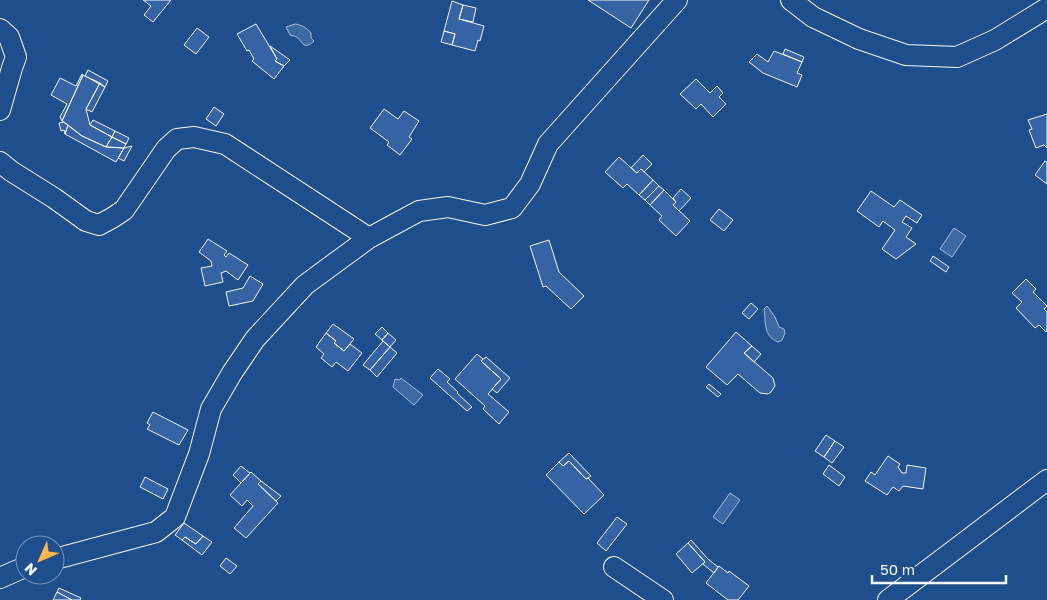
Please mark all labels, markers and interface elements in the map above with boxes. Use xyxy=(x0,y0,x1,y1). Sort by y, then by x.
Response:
north arrow xyxy=(15,535,65,585)
scale bar xyxy=(872,552,1006,584)
text: N xyxy=(21,560,40,579)
text: 50 m xyxy=(880,560,915,578)

